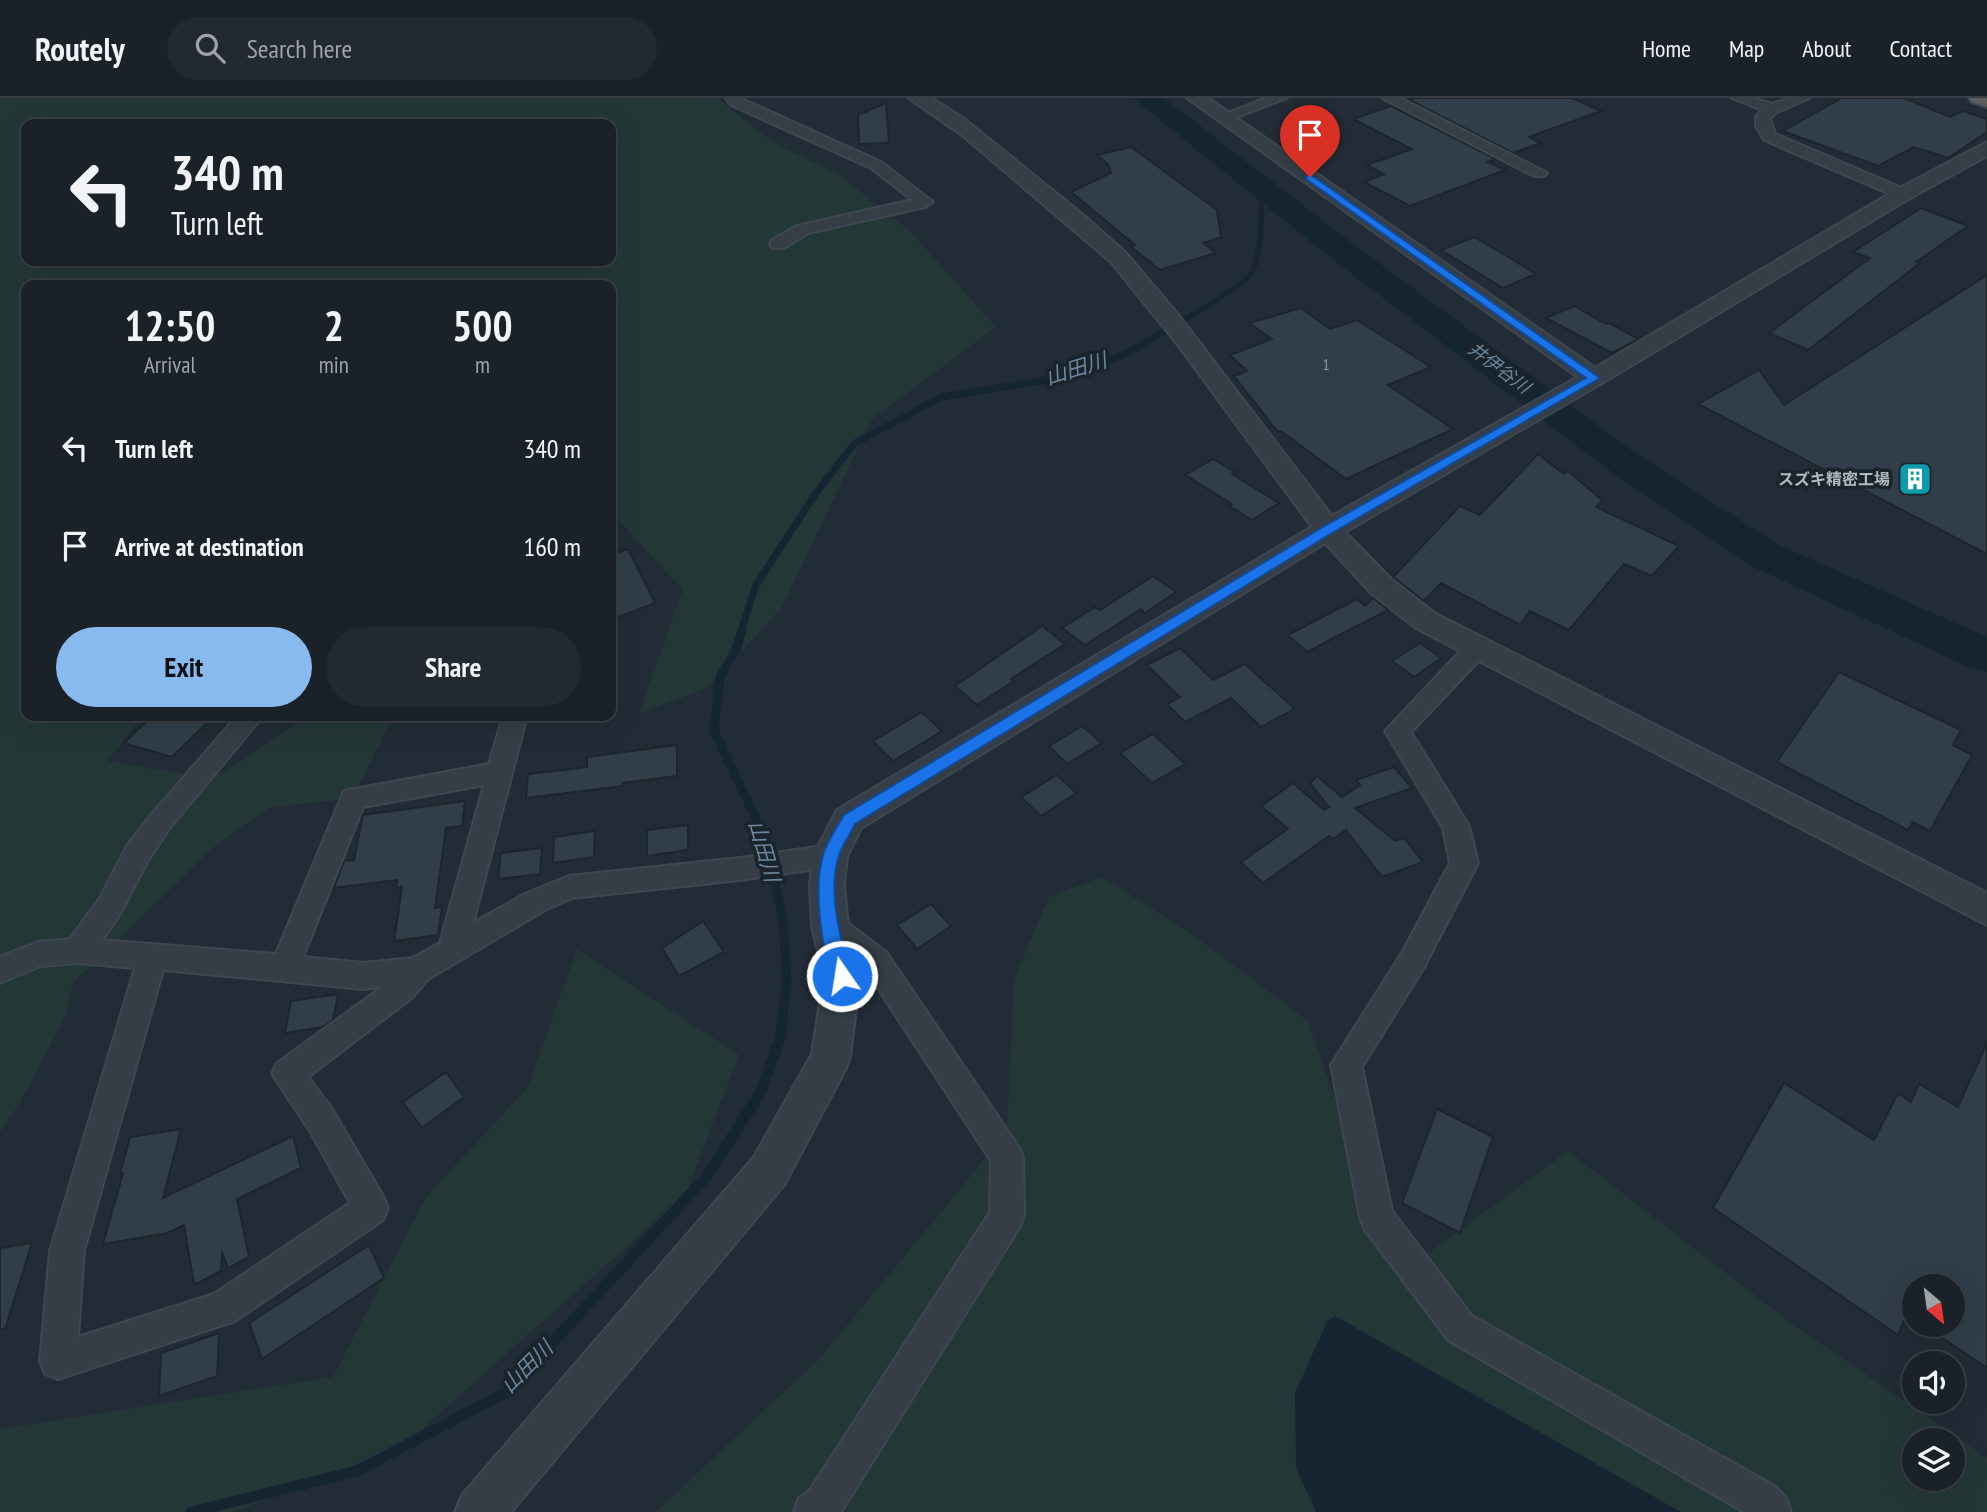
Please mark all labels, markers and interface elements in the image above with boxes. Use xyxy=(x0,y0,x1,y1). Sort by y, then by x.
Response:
search box xyxy=(167,17,657,80)
text: Routely xyxy=(35,27,125,70)
icon: search xyxy=(191,29,229,67)
text: Search here xyxy=(247,32,352,65)
text: Home xyxy=(1642,33,1691,64)
text: Map xyxy=(1729,33,1764,64)
text: About xyxy=(1802,33,1851,64)
text: Contact xyxy=(1889,33,1952,64)
pin xyxy=(1280,105,1340,177)
icon: arrive xyxy=(1291,116,1329,154)
text: 340 m xyxy=(171,140,284,204)
icon: left xyxy=(56,147,147,238)
text: Turn left xyxy=(171,202,263,244)
text: 12:50 xyxy=(124,298,215,353)
text: 2 xyxy=(324,298,344,353)
text: 500 xyxy=(452,298,513,353)
water label: 井伊谷川 xyxy=(1464,337,1537,400)
water label: 山田川 xyxy=(1042,346,1112,391)
text: Arrival xyxy=(144,350,196,379)
text: min xyxy=(319,350,349,379)
text: m xyxy=(475,350,490,379)
house number: 1 xyxy=(1322,354,1330,374)
icon: left xyxy=(56,429,94,467)
text: Turn left xyxy=(115,432,193,465)
text: 340 m xyxy=(523,432,581,465)
building icon: スズキ精密工場 xyxy=(1896,460,1934,498)
place label: スズキ精密工場 xyxy=(1778,469,1890,489)
icon: arrive xyxy=(56,527,94,565)
text: Arrive at destination xyxy=(115,530,304,563)
text: 160 m xyxy=(523,530,581,563)
button: Exit xyxy=(56,627,312,707)
button: Share xyxy=(326,627,581,707)
water label: 山田川 xyxy=(743,817,787,887)
position arrow xyxy=(805,939,879,1013)
north arrow xyxy=(1902,1274,1965,1337)
map controls xyxy=(1902,1274,1965,1491)
water label: 山田川 xyxy=(495,1333,560,1398)
button: sound xyxy=(1902,1351,1965,1414)
button: layers xyxy=(1902,1428,1965,1491)

